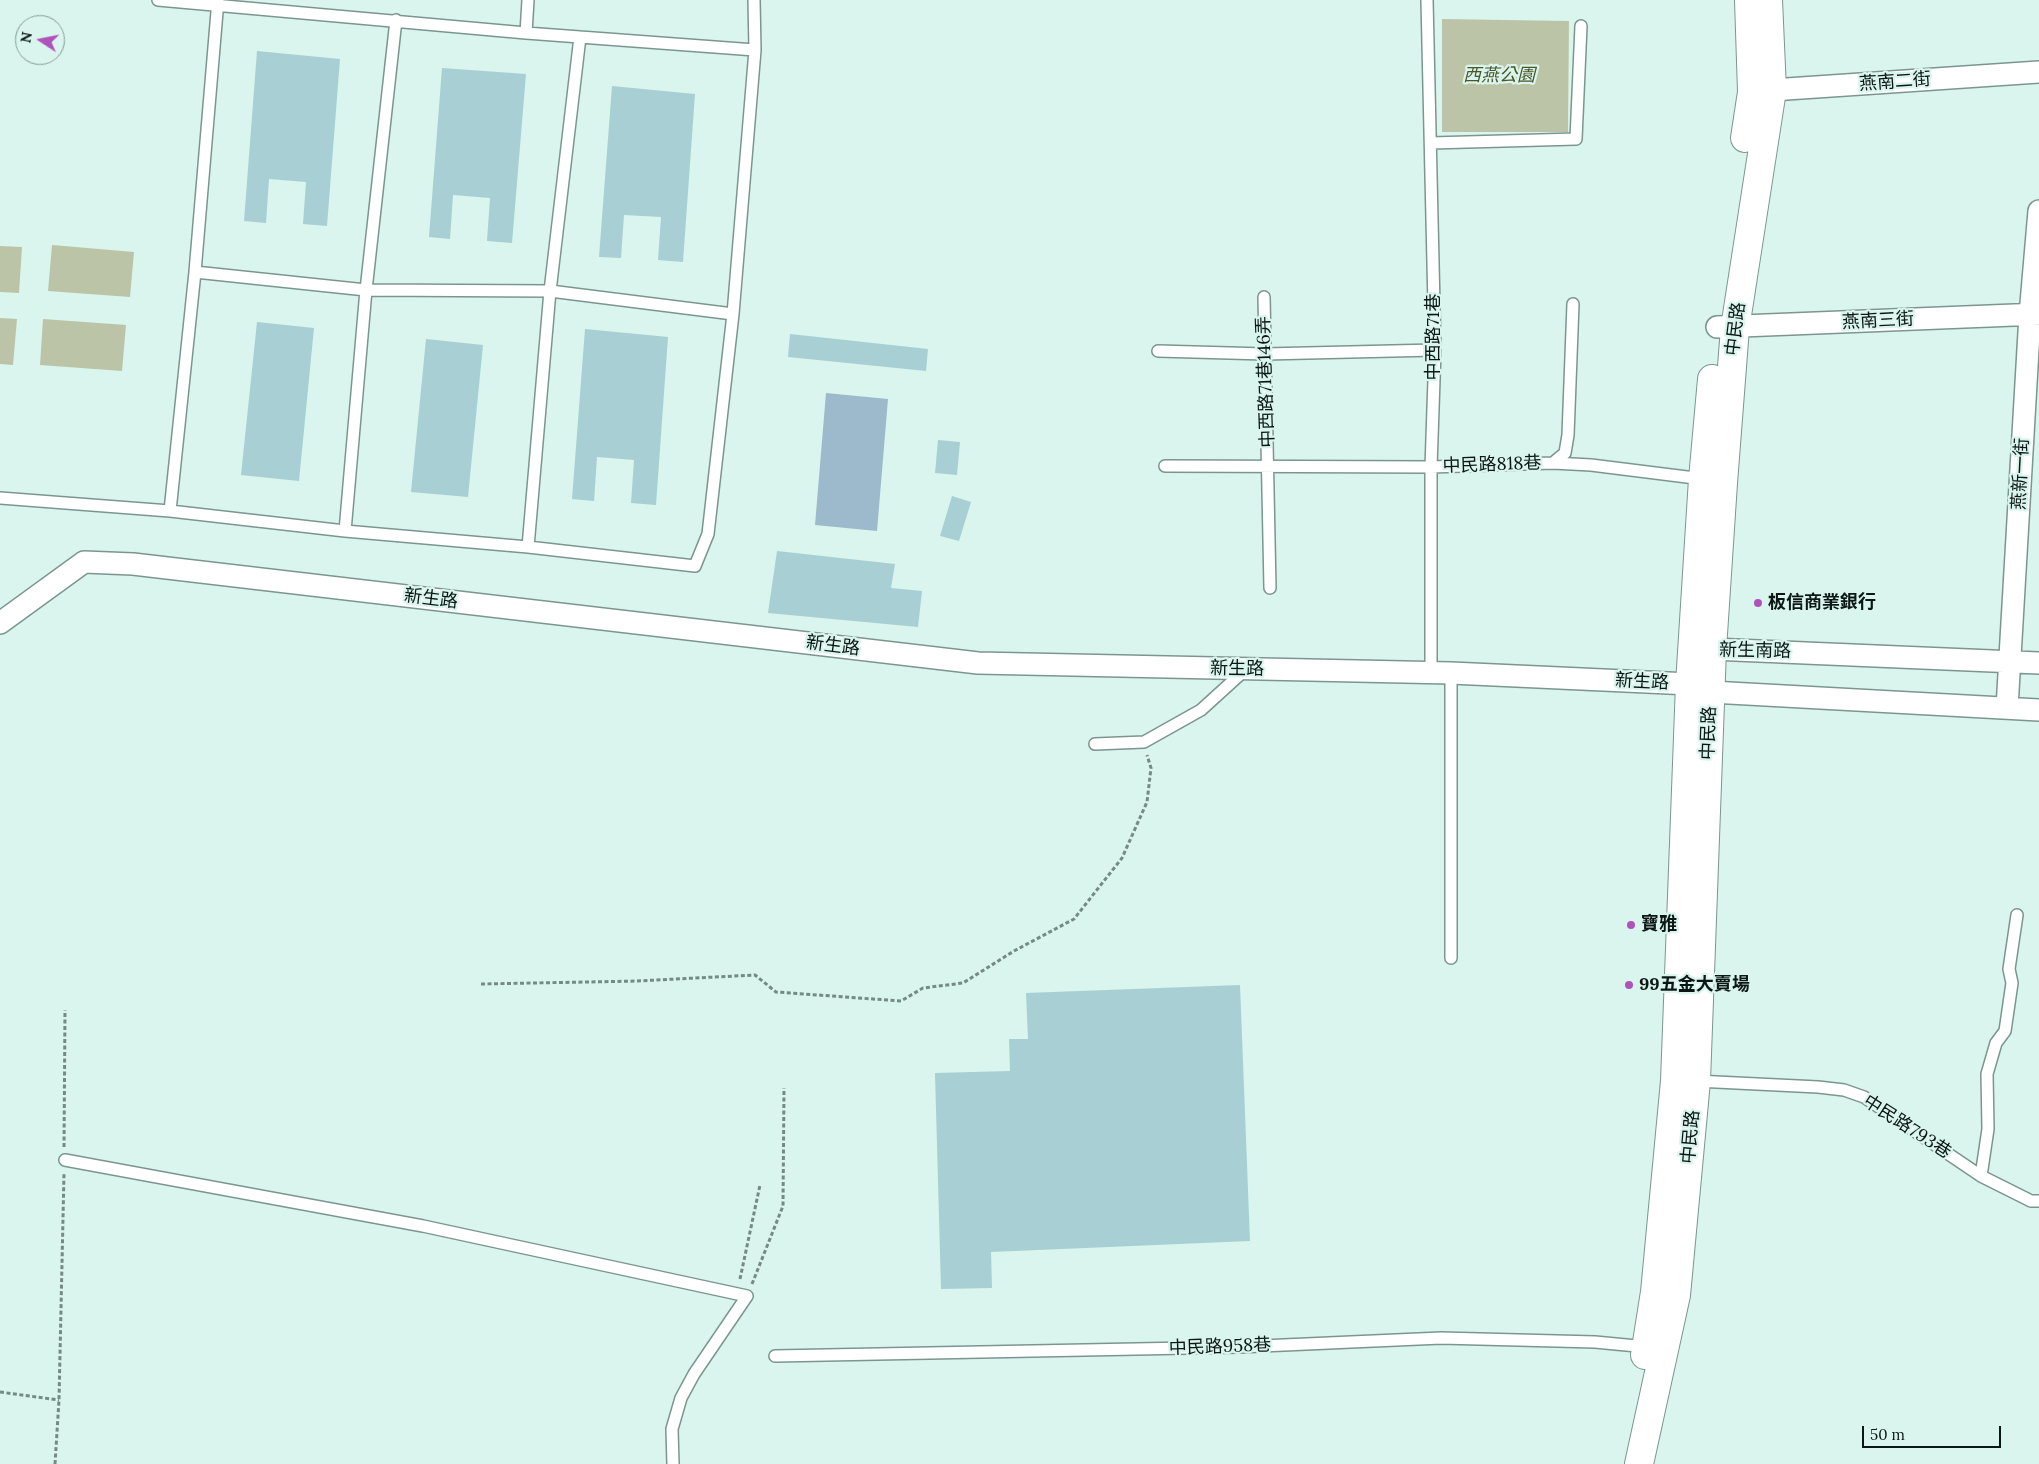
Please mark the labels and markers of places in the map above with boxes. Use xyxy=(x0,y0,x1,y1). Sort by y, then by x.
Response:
place label: 板信商業銀行 xyxy=(1768,592,1876,614)
marker: 板信商業銀行 xyxy=(1752,597,1764,609)
place label: 寶雅 xyxy=(1641,914,1677,936)
marker: 寶雅 xyxy=(1625,919,1637,931)
place label: 99五金大賣場 xyxy=(1639,974,1750,996)
marker: 99五金大賣場 xyxy=(1623,979,1635,991)

